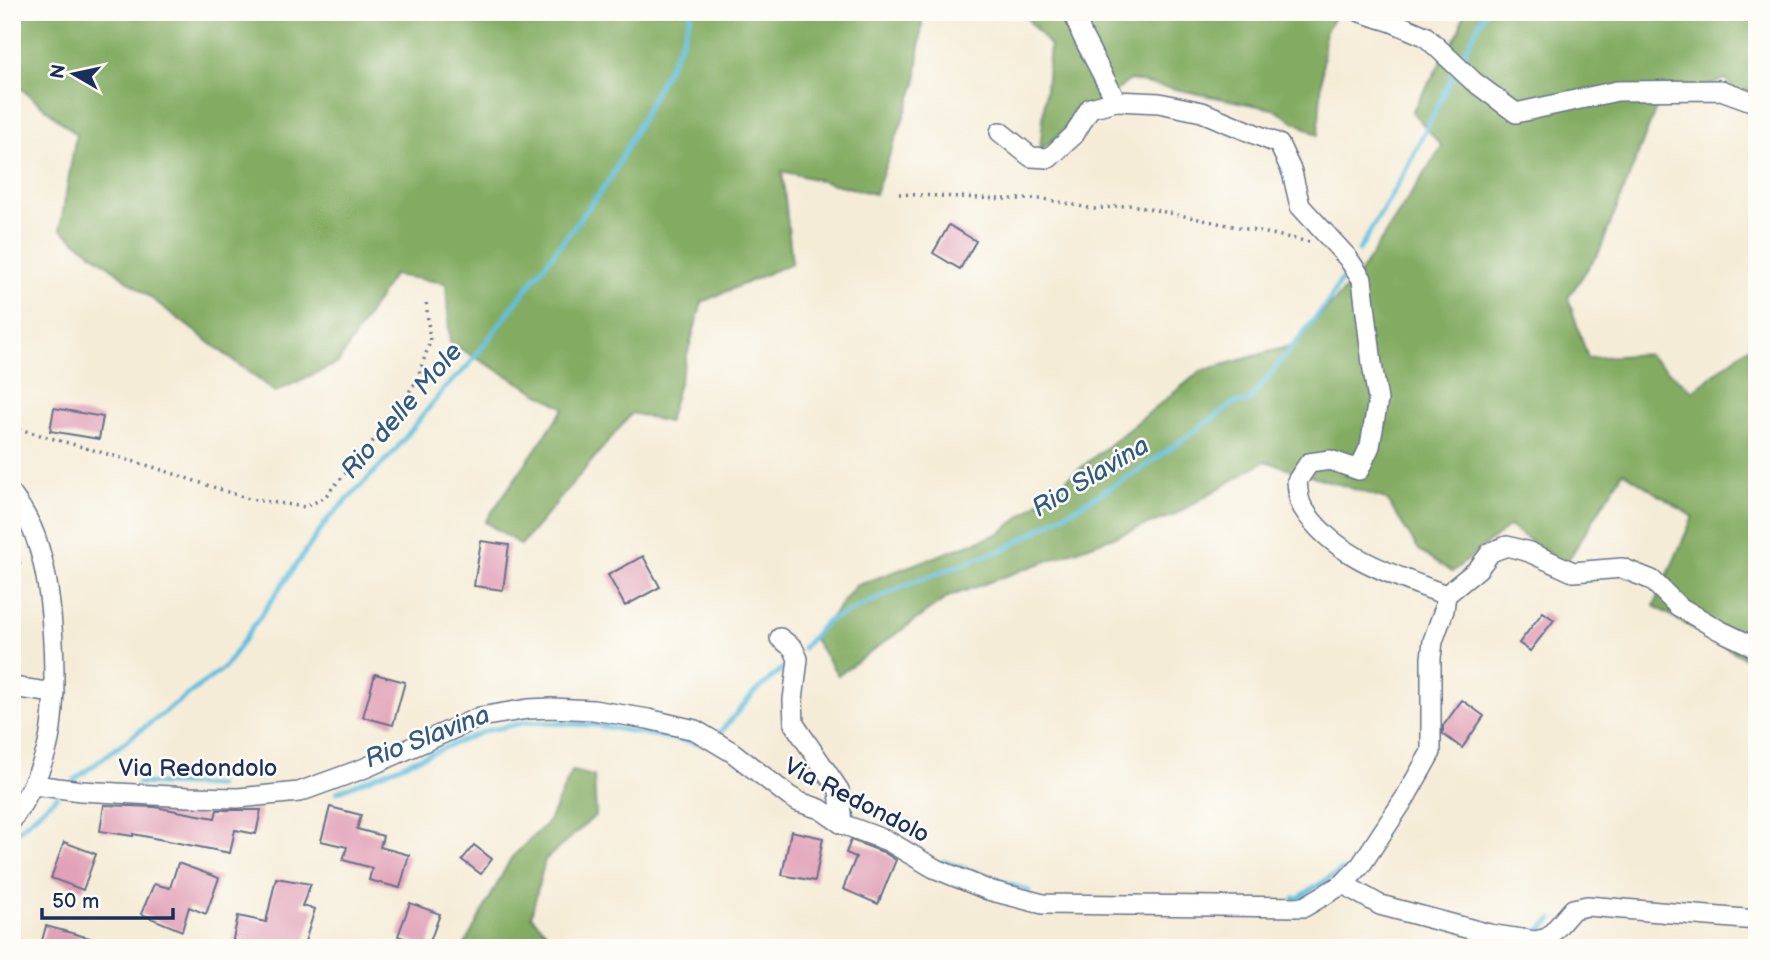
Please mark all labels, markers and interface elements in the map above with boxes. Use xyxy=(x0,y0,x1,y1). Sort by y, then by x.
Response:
north arrow xyxy=(38,38,108,108)
text: N xyxy=(46,63,71,80)
water label: Rio delle Mole xyxy=(335,337,469,485)
water label: Rio Slavina xyxy=(1027,430,1155,524)
water label: Rio Slavina xyxy=(361,699,494,775)
street label: Via Redondolo xyxy=(779,751,934,849)
street label: Via Redondolo xyxy=(119,754,277,783)
scale bar xyxy=(42,876,173,920)
text: 50 m xyxy=(52,889,99,914)

